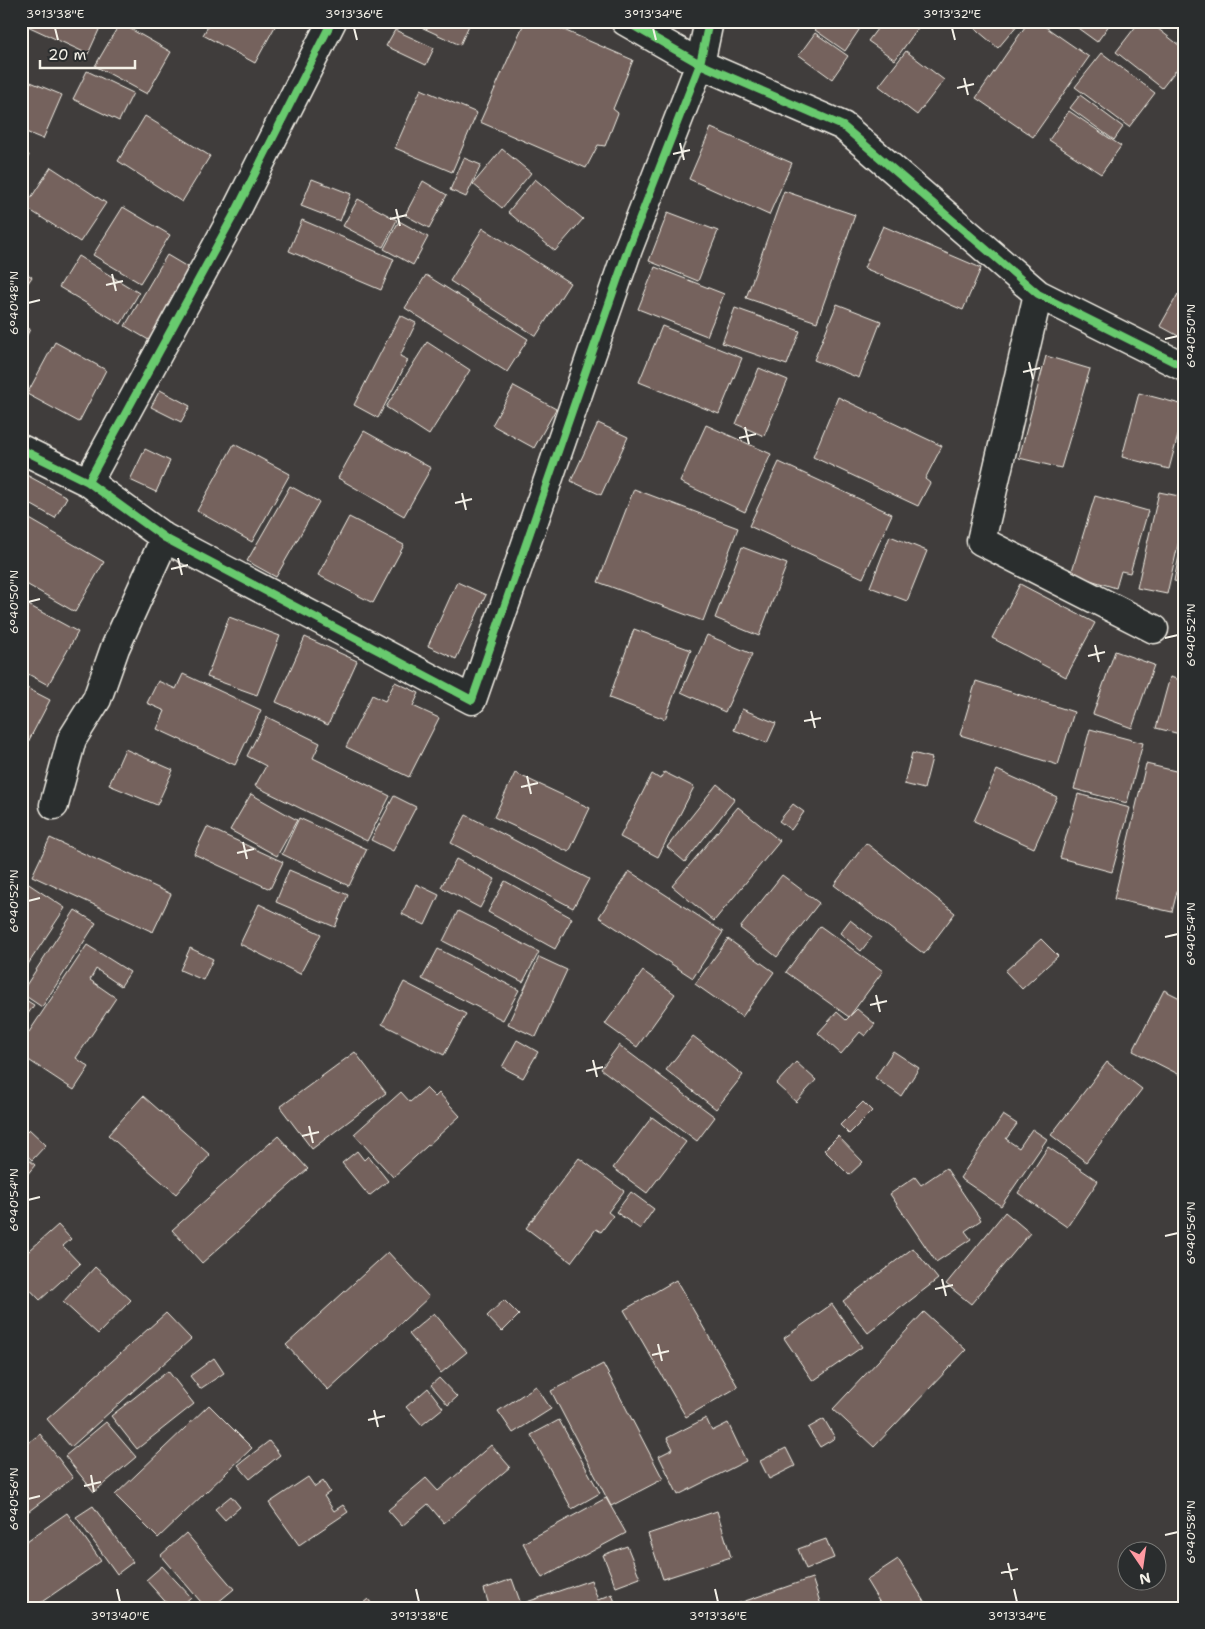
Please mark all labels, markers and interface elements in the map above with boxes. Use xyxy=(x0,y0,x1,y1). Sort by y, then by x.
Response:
text: 3°13'38"E xyxy=(26,6,84,22)
text: 3°13'36"E xyxy=(325,6,383,22)
text: 3°13'34"E xyxy=(624,6,682,22)
text: 3°13'32"E xyxy=(923,6,981,22)
scale bar xyxy=(40,38,135,70)
text: 20 m xyxy=(48,45,87,65)
text: 6°40'48"N xyxy=(6,271,22,335)
text: 6°40'50"N xyxy=(1183,304,1199,368)
text: 6°40'50"N xyxy=(6,570,22,634)
text: 6°40'52"N xyxy=(1183,603,1199,667)
text: 6°40'52"N xyxy=(6,869,22,933)
text: 6°40'54"N xyxy=(1183,902,1199,966)
text: 6°40'54"N xyxy=(6,1168,22,1232)
text: 6°40'56"N xyxy=(1183,1201,1199,1265)
text: 6°40'56"N xyxy=(6,1467,22,1531)
text: 6°40'58"N xyxy=(1183,1500,1199,1564)
north arrow xyxy=(1118,1542,1168,1592)
text: N xyxy=(1137,1569,1152,1589)
text: 3°13'40"E xyxy=(91,1608,149,1624)
text: 3°13'38"E xyxy=(390,1608,448,1624)
text: 3°13'36"E xyxy=(689,1608,747,1624)
text: 3°13'34"E xyxy=(988,1608,1046,1624)

